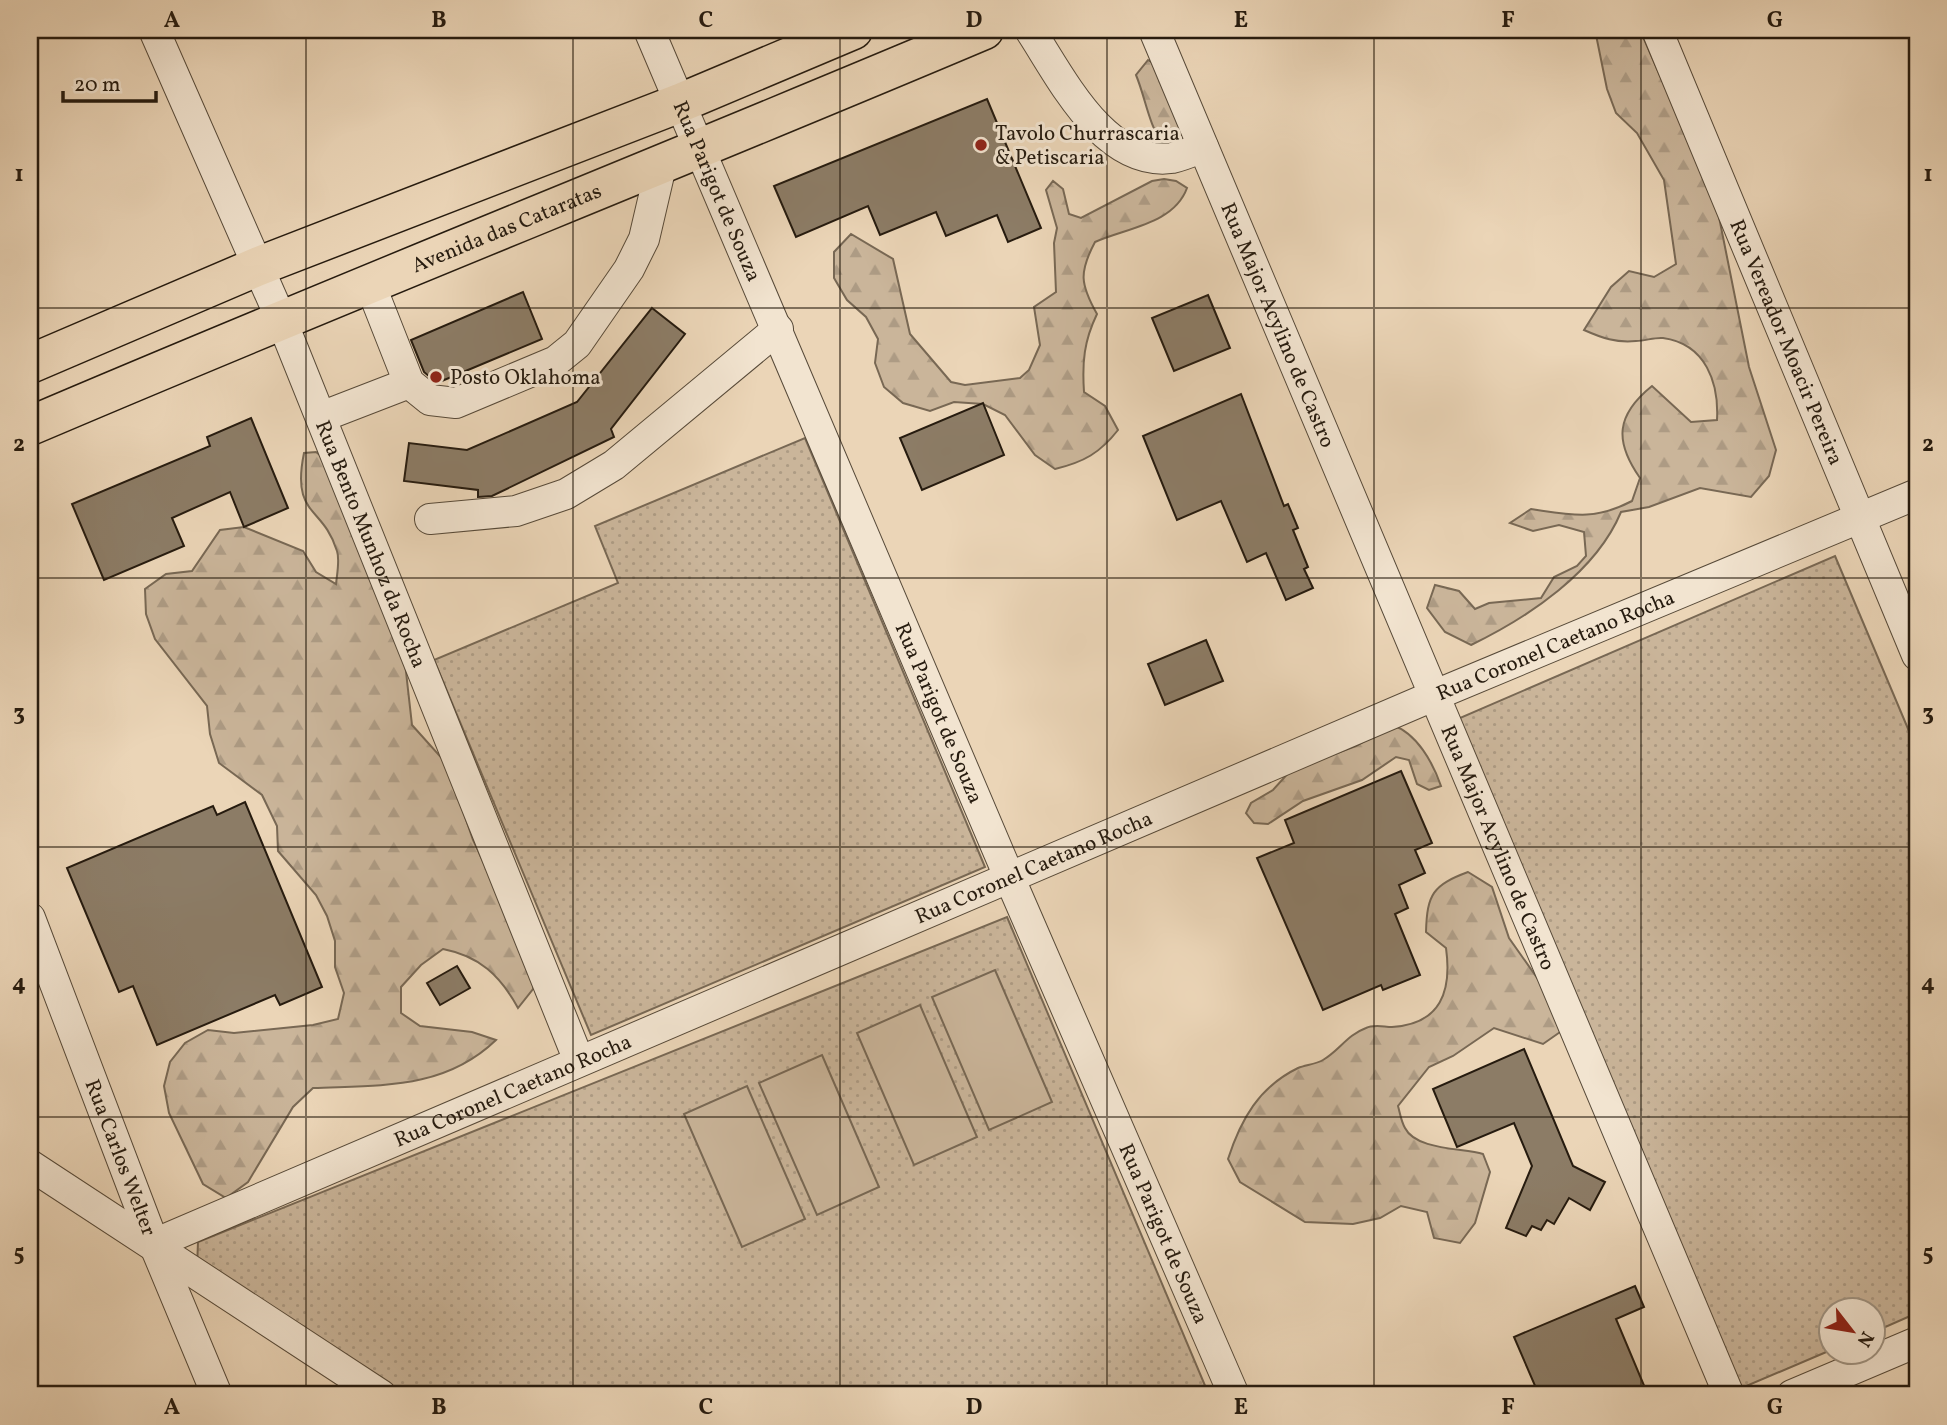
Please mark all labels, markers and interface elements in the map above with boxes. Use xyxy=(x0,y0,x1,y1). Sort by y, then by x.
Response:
text: A xyxy=(164,5,180,37)
text: B xyxy=(431,5,447,37)
text: C xyxy=(699,5,713,37)
text: D xyxy=(966,5,983,37)
text: E xyxy=(1234,5,1248,37)
text: F xyxy=(1501,5,1515,37)
text: G xyxy=(1767,5,1783,37)
scale bar xyxy=(63,60,156,104)
text: 20 m xyxy=(74,71,120,100)
street label: Rua Parigot de Souza xyxy=(665,97,767,287)
place label: Tavolo Churrascaria & Petiscaria xyxy=(995,120,1180,173)
marker: Tavolo Churrascaria & Petiscaria xyxy=(973,137,989,153)
text: 1 xyxy=(14,159,24,191)
text: 1 xyxy=(1923,159,1933,191)
street label: Avenida das Cataratas xyxy=(408,177,606,281)
street label: Rua Major Acylino de Castro xyxy=(1212,198,1341,452)
street label: Rua Vereador Moacir Pereira xyxy=(1721,215,1849,470)
place label: Posto Oklahoma xyxy=(450,364,601,393)
marker: Posto Oklahoma xyxy=(428,369,444,385)
street label: Rua Bento Munhoz da Rocha xyxy=(307,416,433,673)
text: 2 xyxy=(13,429,25,461)
text: 2 xyxy=(1922,429,1934,461)
street label: Rua Coronel Caetano Rocha xyxy=(1432,584,1679,709)
street label: Rua Parigot de Souza xyxy=(887,619,989,808)
text: 3 xyxy=(13,698,25,730)
text: 3 xyxy=(1922,698,1934,730)
street label: Rua Major Acylino de Castro xyxy=(1432,721,1561,975)
street label: Rua Coronel Caetano Rocha xyxy=(911,805,1158,932)
text: 4 xyxy=(12,968,26,1000)
text: 4 xyxy=(1921,968,1935,1000)
street label: Rua Coronel Caetano Rocha xyxy=(390,1028,636,1155)
street label: Rua Carlos Welter xyxy=(77,1075,163,1241)
street label: Rua Parigot de Souza xyxy=(1111,1139,1214,1329)
text: 5 xyxy=(13,1238,25,1270)
text: 5 xyxy=(1922,1238,1934,1270)
north arrow xyxy=(1818,1296,1888,1366)
text: N xyxy=(1850,1326,1880,1352)
text: A xyxy=(164,1392,180,1424)
text: B xyxy=(431,1392,447,1424)
text: C xyxy=(699,1392,713,1424)
text: D xyxy=(966,1392,983,1424)
text: E xyxy=(1234,1392,1248,1424)
text: F xyxy=(1501,1392,1515,1424)
text: G xyxy=(1767,1392,1783,1424)

